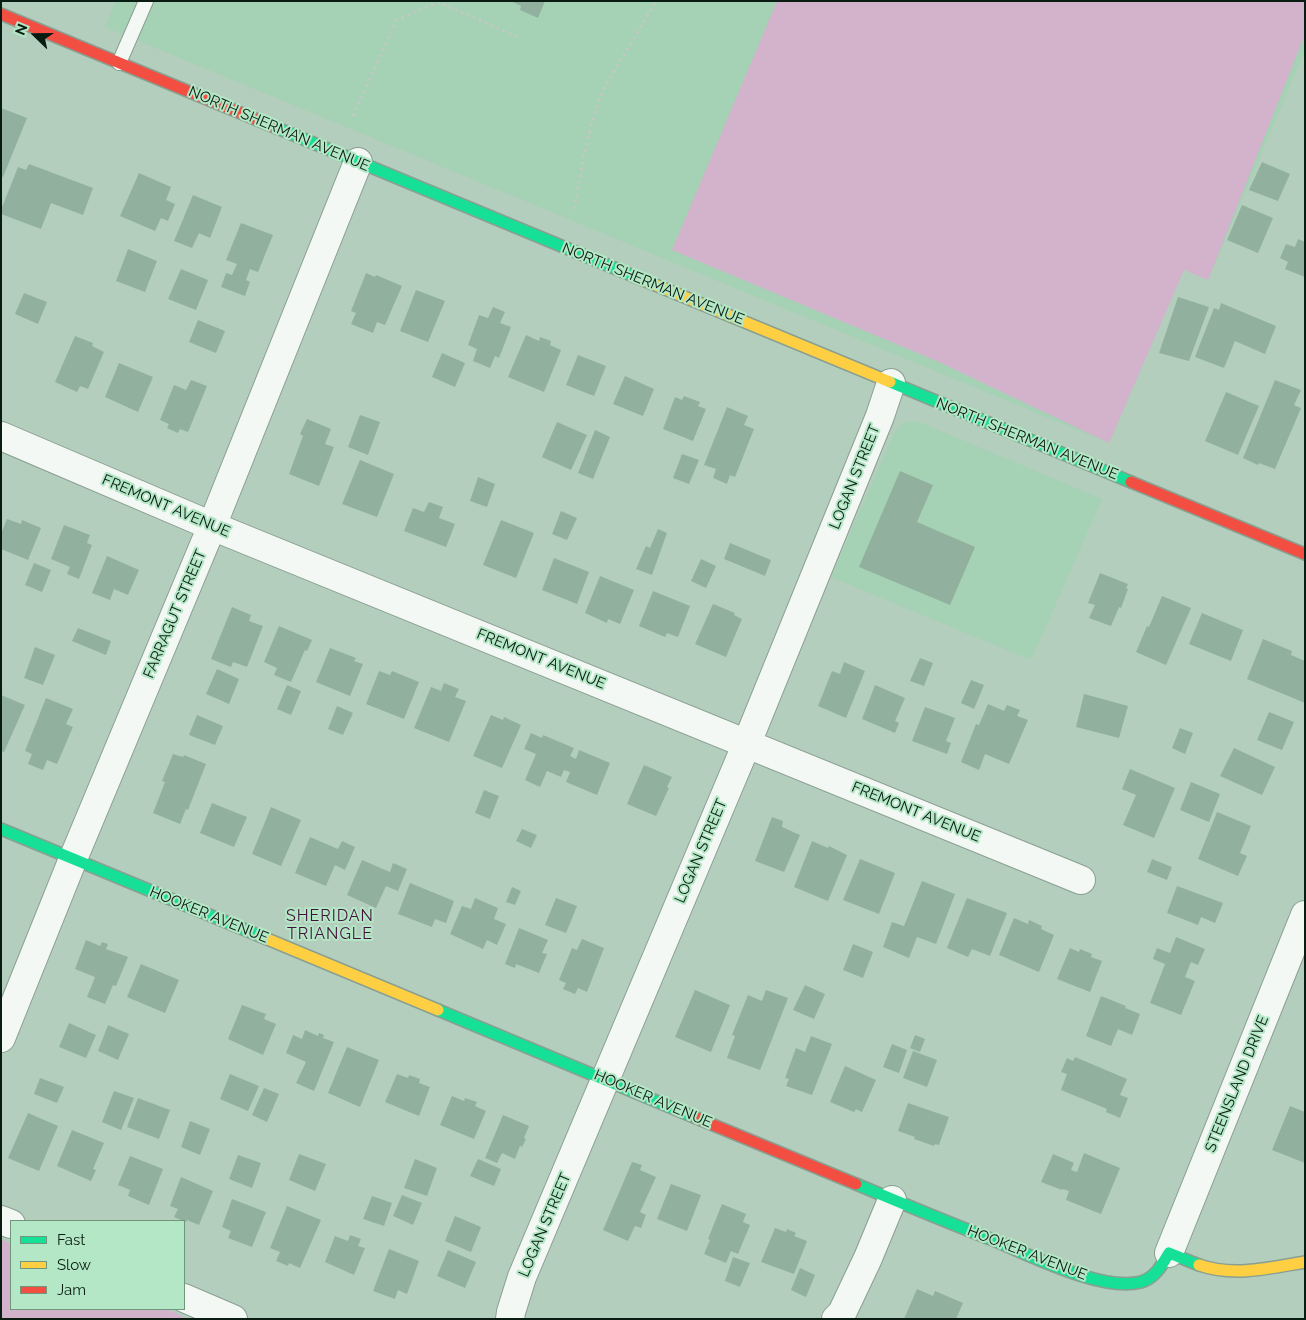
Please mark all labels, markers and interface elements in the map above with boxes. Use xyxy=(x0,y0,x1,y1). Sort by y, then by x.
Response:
north arrow xyxy=(10,10,60,60)
text: N xyxy=(12,21,31,37)
street label: NORTH SHERMAN AVENUE xyxy=(186,83,372,175)
street label: NORTH SHERMAN AVENUE xyxy=(559,239,747,329)
street label: NORTH SHERMAN AVENUE xyxy=(933,394,1121,484)
street label: LOGAN STREET xyxy=(826,422,884,532)
street label: FREMONT AVENUE xyxy=(99,471,233,541)
street label: FARRAGUT STREET xyxy=(140,547,210,681)
street label: FREMONT AVENUE xyxy=(474,625,608,693)
street label: FREMONT AVENUE xyxy=(849,778,983,846)
street label: LOGAN STREET xyxy=(671,796,731,906)
street label: HOOKER AVENUE xyxy=(147,883,271,947)
district label: SHERIDAN TRIANGLE xyxy=(285,906,375,944)
street label: STEENSLAND DRIVE xyxy=(1201,1013,1273,1155)
street label: HOOKER AVENUE xyxy=(591,1066,715,1132)
street label: LOGAN STREET xyxy=(515,1170,575,1280)
legend xyxy=(10,1220,185,1310)
street label: HOOKER AVENUE xyxy=(965,1222,1089,1284)
text: Fast xyxy=(57,1231,85,1249)
text: Slow xyxy=(57,1256,91,1274)
text: Jam xyxy=(57,1281,86,1299)

